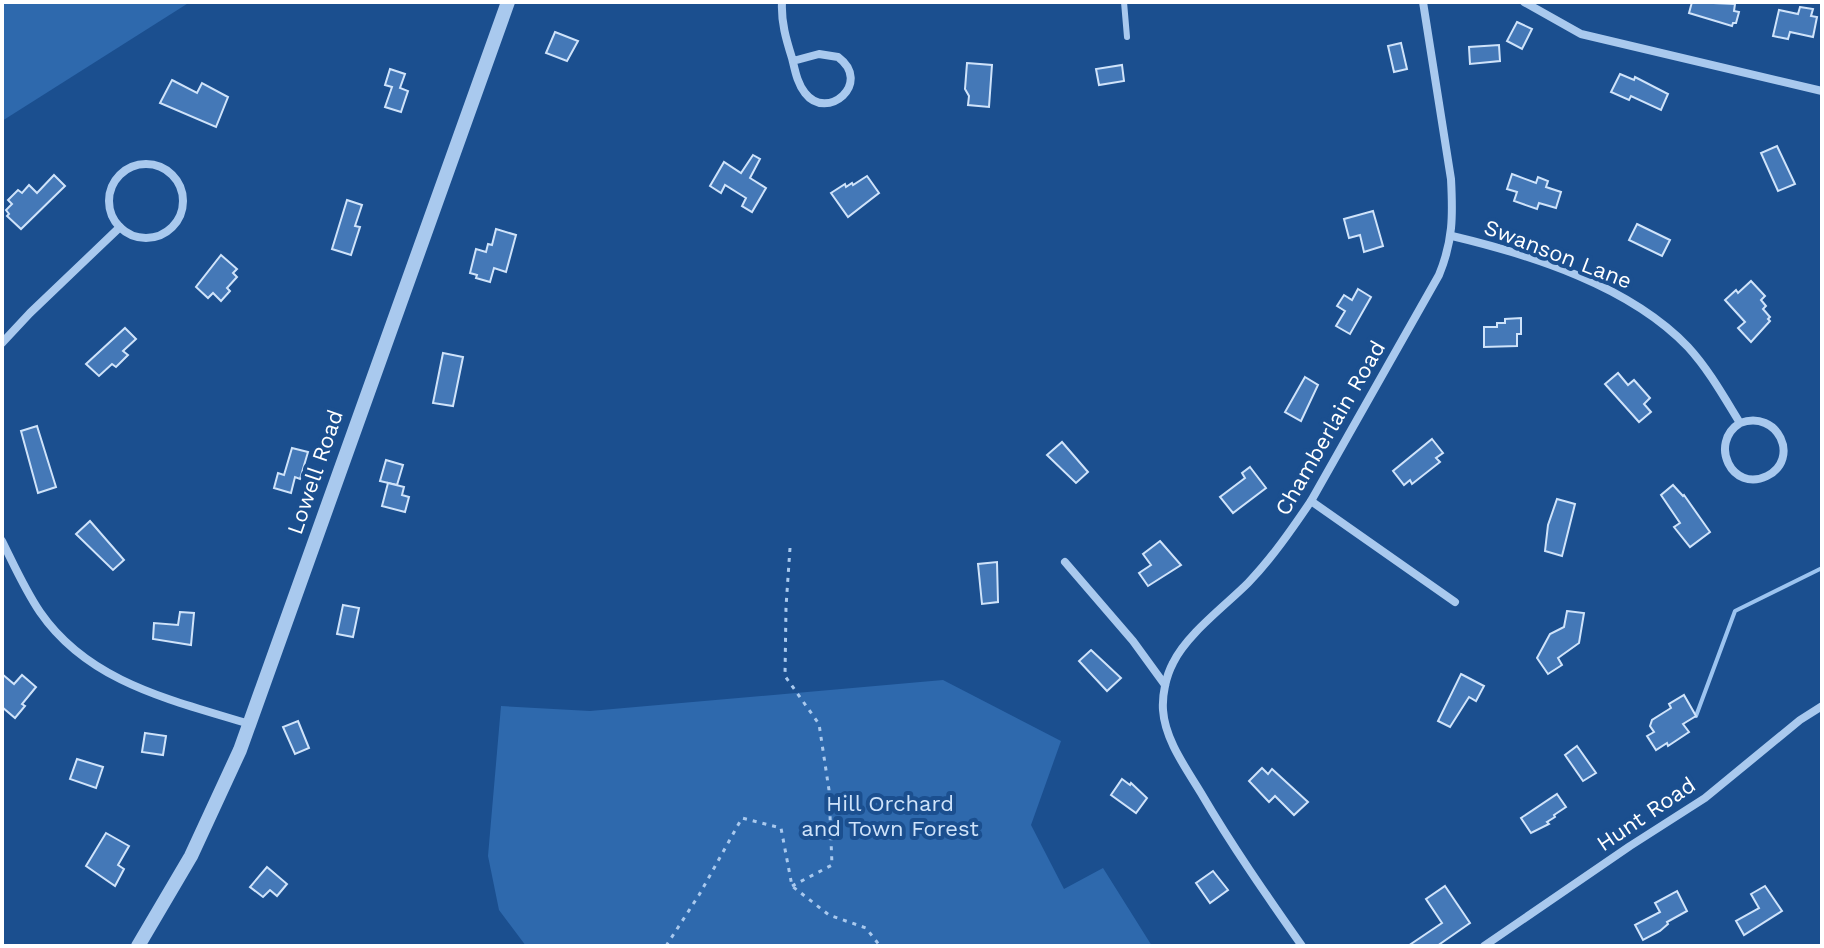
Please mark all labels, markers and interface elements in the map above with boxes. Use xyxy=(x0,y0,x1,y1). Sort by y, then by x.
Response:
street label: Swanson Lane xyxy=(1481,214,1635,294)
street label: Chamberlain Road xyxy=(1270,336,1390,520)
street label: Lowell Road xyxy=(282,406,348,538)
street label: Hunt Road xyxy=(1592,772,1700,856)
park label: Hill Orchard and Town Forest xyxy=(801,791,979,841)

